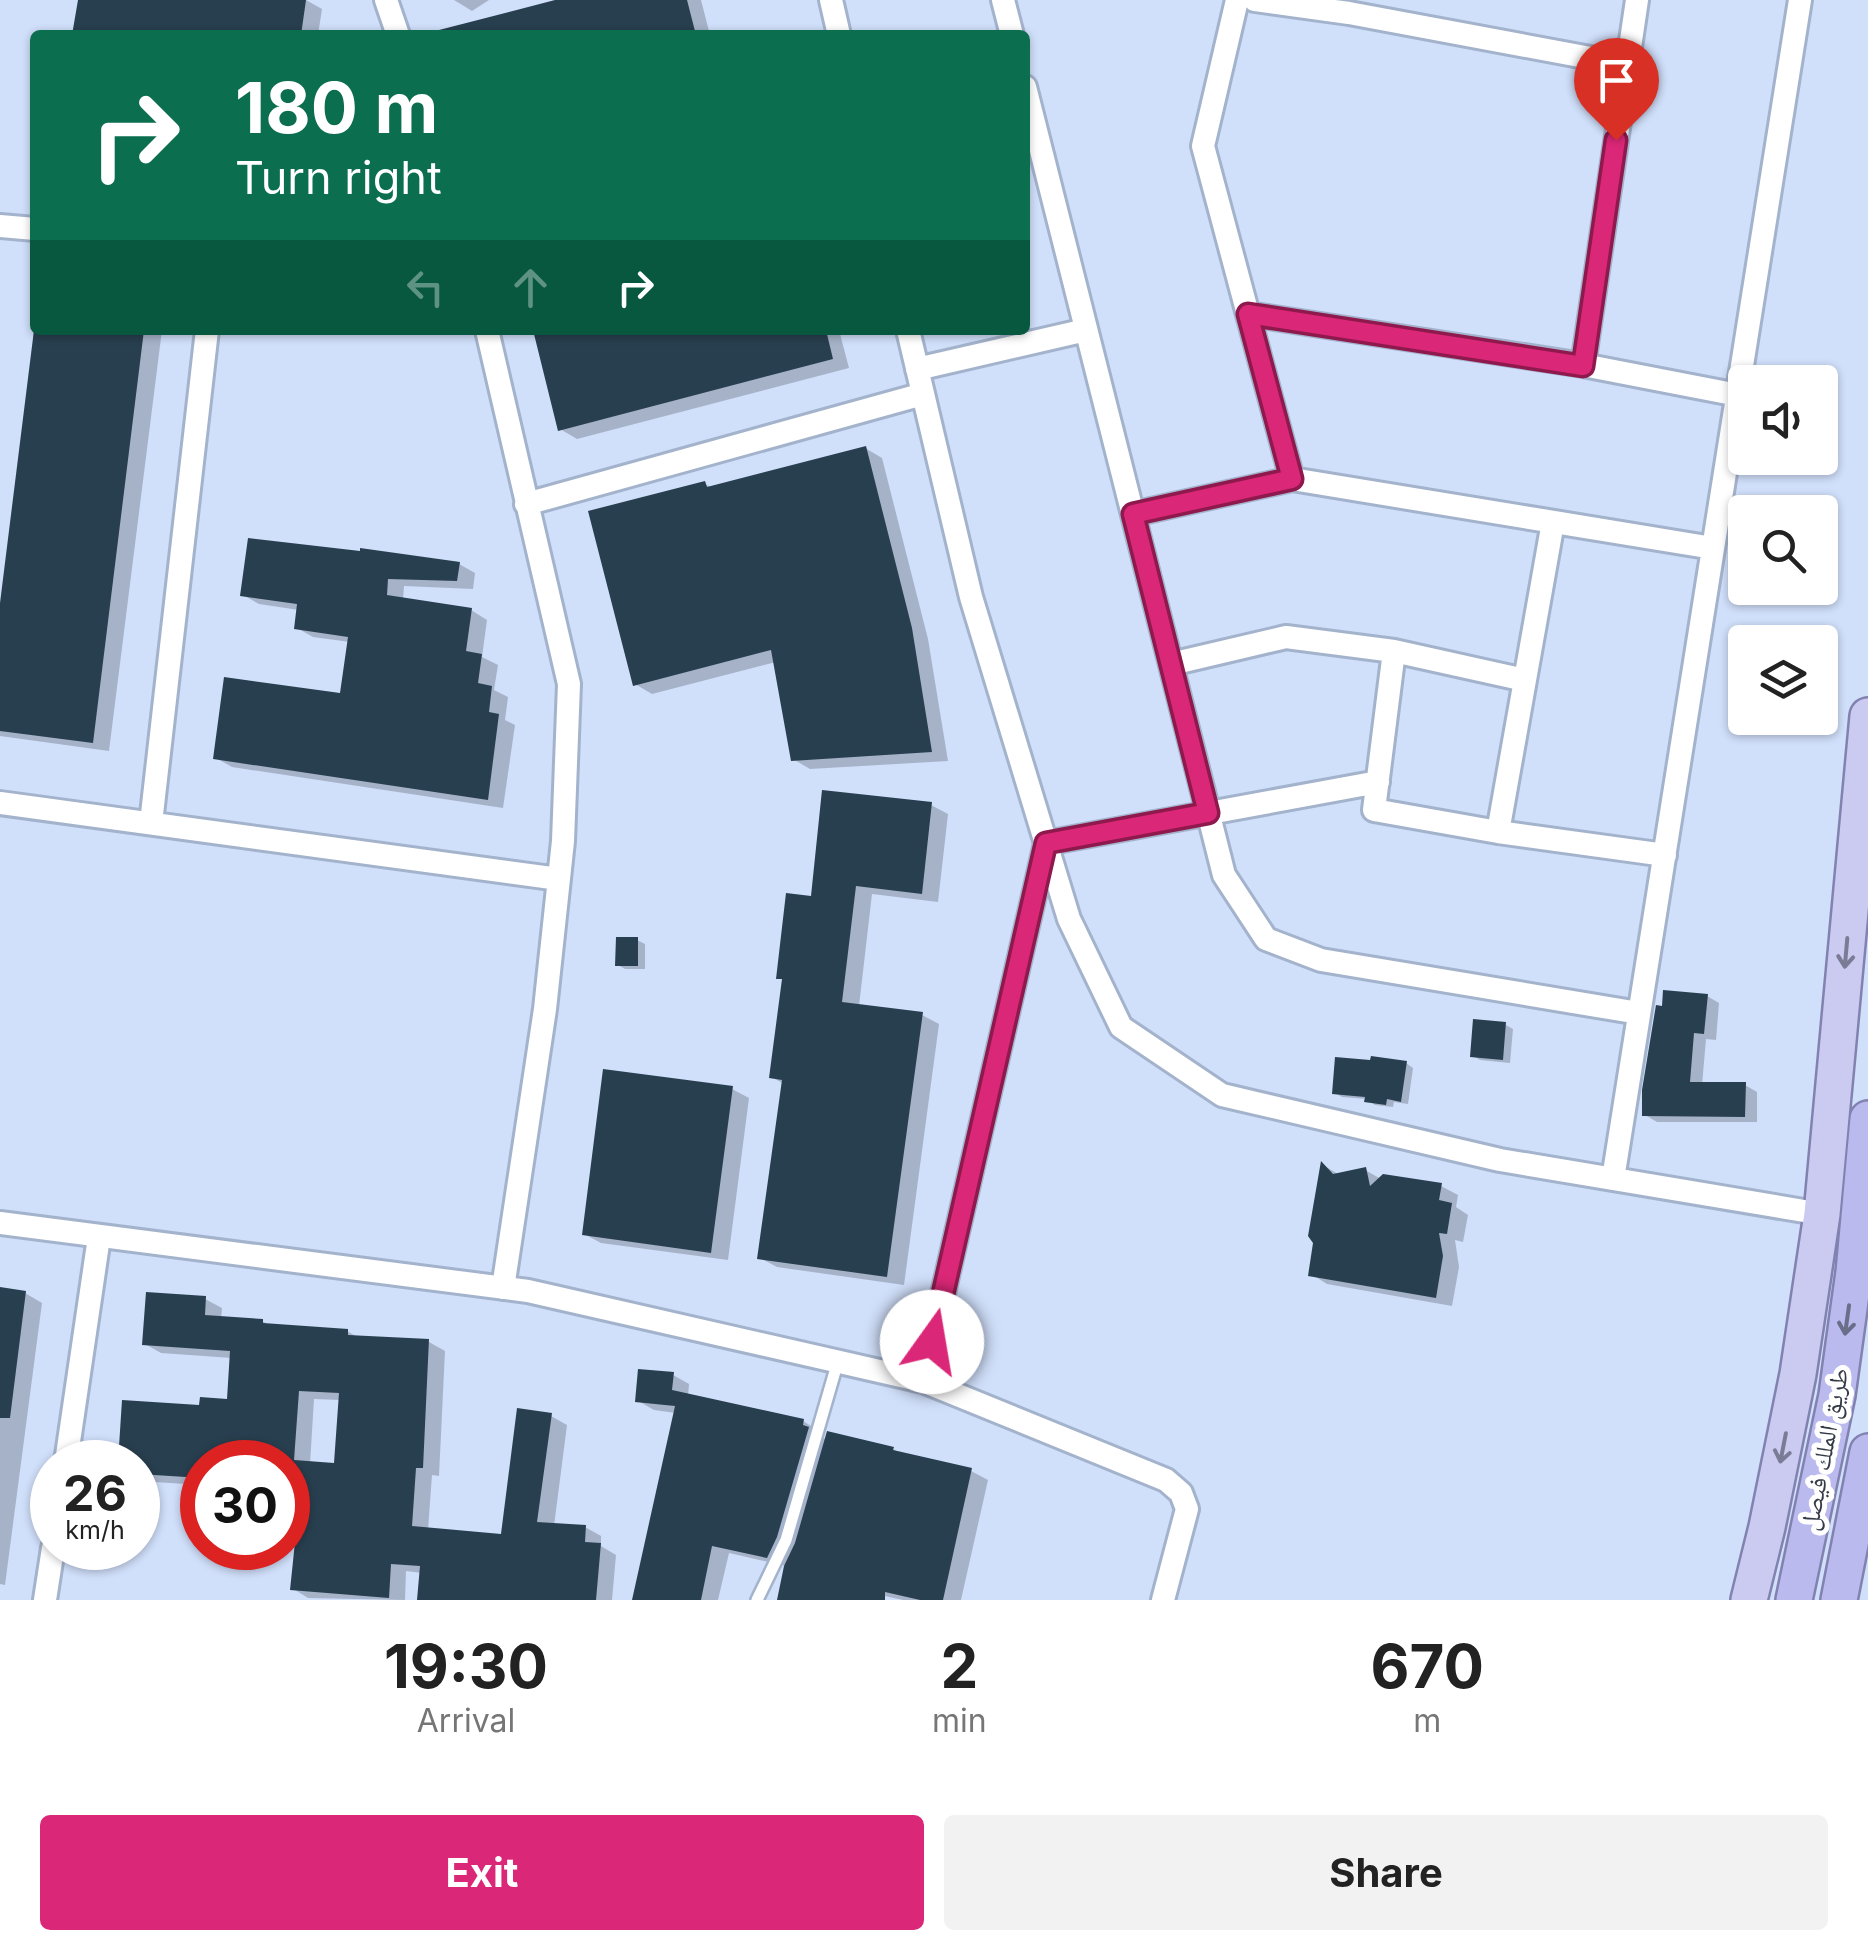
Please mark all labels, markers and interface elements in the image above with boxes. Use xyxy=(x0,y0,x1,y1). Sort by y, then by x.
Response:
pin xyxy=(1574,38,1659,141)
icon: arrive xyxy=(1589,53,1644,108)
text: 180 m xyxy=(235,65,438,150)
icon: right xyxy=(70,70,200,200)
text: Turn right xyxy=(235,150,442,205)
icon: left xyxy=(398,260,453,315)
icon: ahead xyxy=(503,260,558,315)
icon: right xyxy=(608,260,663,315)
map controls xyxy=(1728,365,1838,735)
button: sound xyxy=(1728,365,1838,475)
button: search xyxy=(1728,495,1838,605)
button: layers xyxy=(1728,625,1838,735)
one-way arrow xyxy=(1837,936,1856,968)
position arrow xyxy=(880,1290,984,1394)
one-way arrow xyxy=(1838,1304,1856,1336)
street label: طريق الملك فيصل xyxy=(1794,1365,1855,1533)
one-way arrow xyxy=(1772,1431,1791,1463)
speed limit sign: 30 xyxy=(180,1440,310,1570)
text: 26 xyxy=(63,1463,127,1523)
text: km/h xyxy=(65,1515,125,1545)
text: 19:30 xyxy=(384,1630,548,1702)
text: 2 xyxy=(940,1630,978,1702)
text: 670 xyxy=(1371,1630,1484,1702)
text: Arrival xyxy=(417,1701,515,1740)
text: min xyxy=(932,1701,987,1740)
text: m xyxy=(1413,1701,1441,1740)
button: Exit xyxy=(40,1815,924,1930)
button: Share xyxy=(944,1815,1828,1930)

